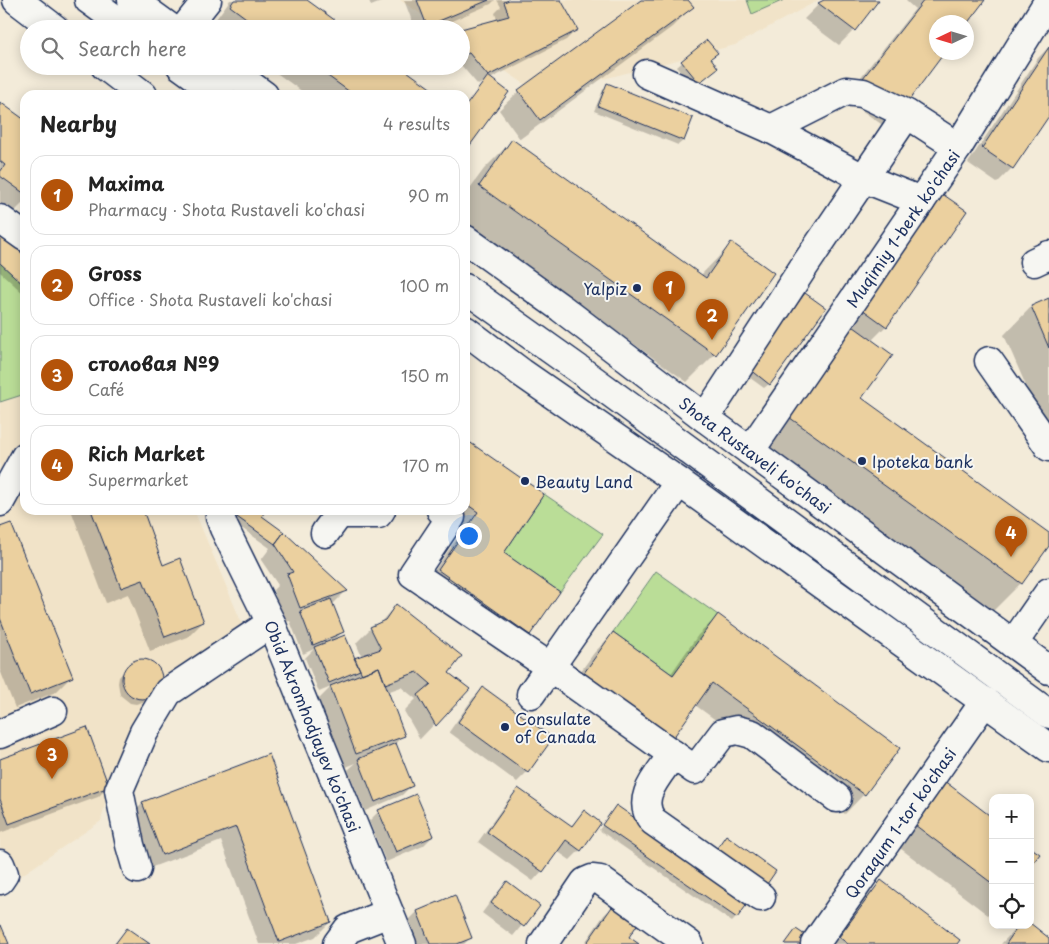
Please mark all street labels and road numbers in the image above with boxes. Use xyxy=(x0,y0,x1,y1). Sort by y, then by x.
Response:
street label: Muqimiy 1-berk ko'chasi xyxy=(840,144,965,312)
street label: Shota Rustaveli ko'chasi xyxy=(675,391,837,519)
street label: Obid Akromhodjayev ko'chasi xyxy=(259,616,367,836)
street label: Qoraqum 1-tor ko'chasi xyxy=(839,742,961,903)

